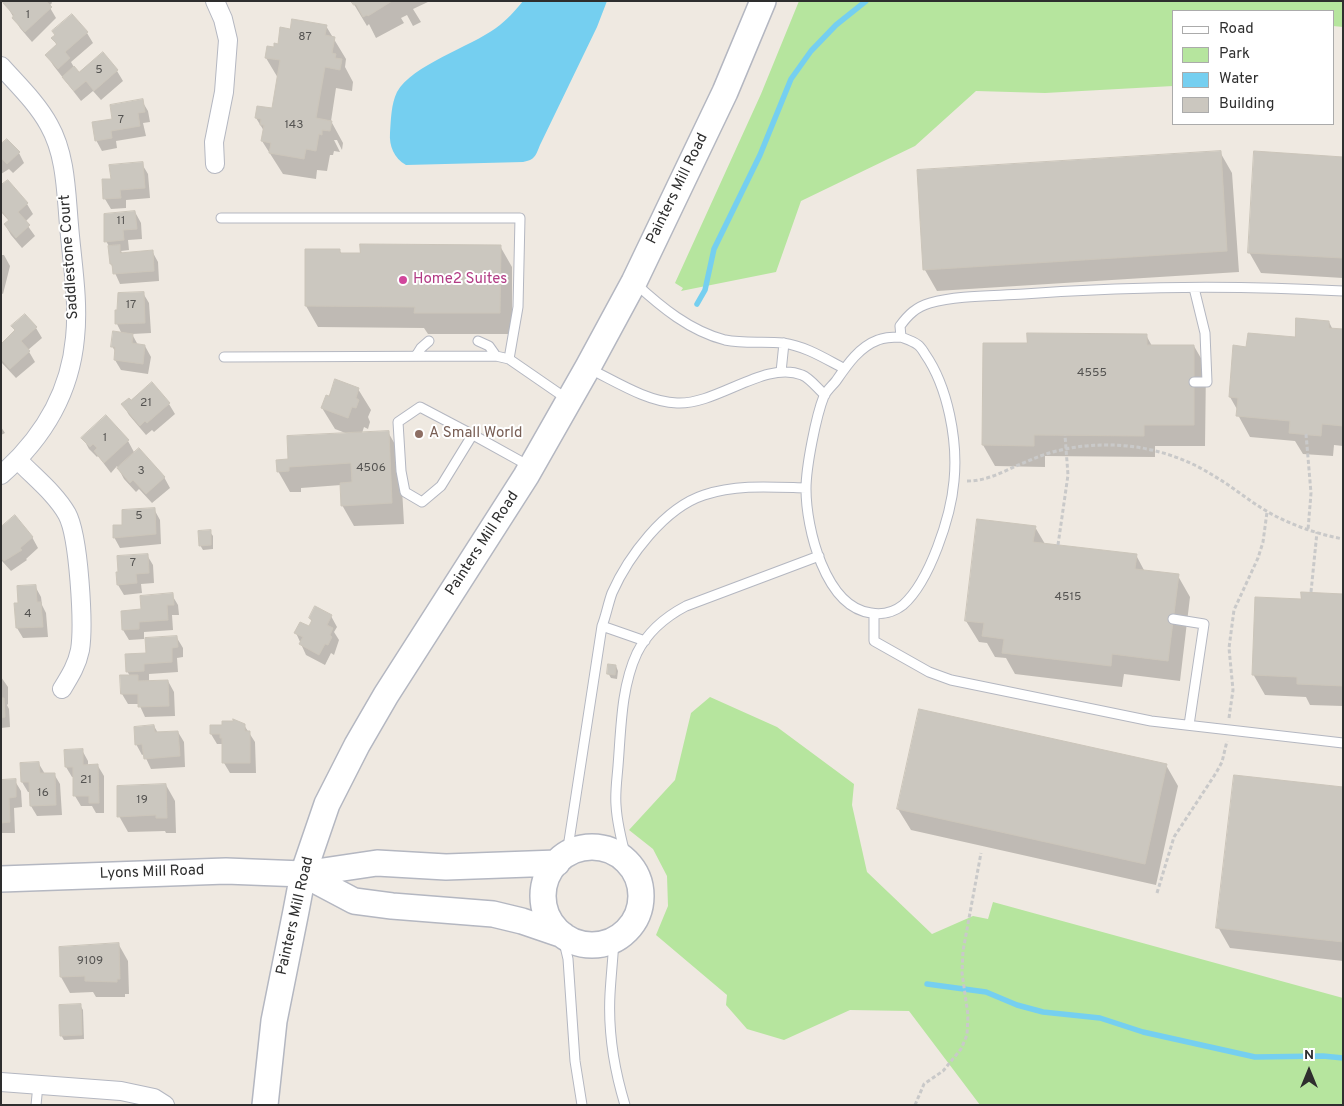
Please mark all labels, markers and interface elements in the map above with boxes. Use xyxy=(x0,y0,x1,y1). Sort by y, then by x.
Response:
house number: 1 xyxy=(26,9,30,23)
legend xyxy=(1172,10,1334,125)
text: Road xyxy=(1219,20,1254,39)
house number: 87 xyxy=(298,31,312,45)
text: Park xyxy=(1219,45,1250,64)
house number: 5 xyxy=(95,64,103,78)
text: Water xyxy=(1219,70,1258,89)
text: Building xyxy=(1219,95,1274,114)
house number: 7 xyxy=(118,114,124,128)
house number: 143 xyxy=(285,119,303,133)
street label: Painters Mill Road xyxy=(643,131,713,247)
street label: Saddlestone Court xyxy=(57,194,83,320)
house number: 11 xyxy=(117,215,125,229)
place label: Home2 Suites xyxy=(413,271,507,289)
marker: Home2 Suites xyxy=(397,274,409,286)
house number: 17 xyxy=(126,299,136,313)
house number: 4555 xyxy=(1077,367,1107,381)
house number: 21 xyxy=(140,397,152,411)
place label: A Small World xyxy=(429,425,522,443)
marker: A Small World xyxy=(413,428,425,440)
house number: 1 xyxy=(103,432,107,446)
house number: 4506 xyxy=(356,462,386,476)
house number: 3 xyxy=(137,465,145,479)
street label: Painters Mill Road xyxy=(442,488,524,600)
house number: 5 xyxy=(135,510,143,524)
house number: 7 xyxy=(130,557,136,571)
house number: 4515 xyxy=(1055,591,1081,605)
house number: 4 xyxy=(24,608,32,622)
house number: 21 xyxy=(80,774,92,788)
house number: 16 xyxy=(37,787,49,801)
house number: 19 xyxy=(136,794,148,808)
street label: Painters Mill Road xyxy=(274,855,318,977)
street label: Lyons Mill Road xyxy=(99,862,205,884)
house number: 9109 xyxy=(77,955,103,969)
north arrow xyxy=(1284,1046,1334,1096)
text: N xyxy=(1304,1047,1314,1064)

